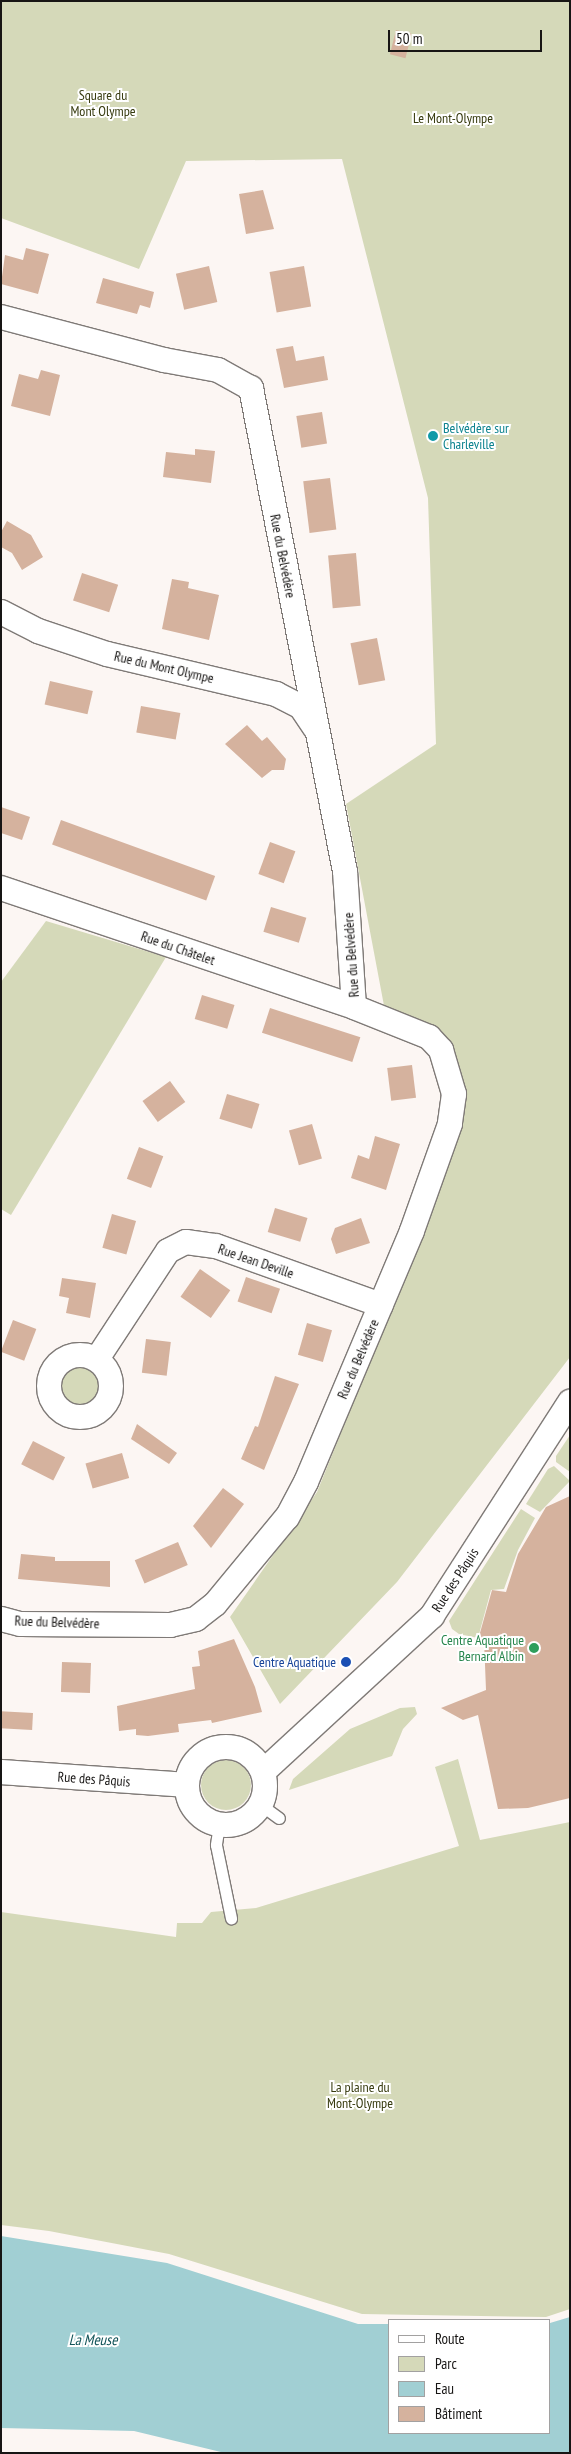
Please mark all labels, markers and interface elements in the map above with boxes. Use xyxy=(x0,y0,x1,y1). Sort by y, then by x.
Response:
scale bar xyxy=(391,20,545,52)
text: 50 m xyxy=(396,29,422,48)
park label: Square du Mont Olympe xyxy=(70,87,136,120)
park label: Le Mont-Olympe xyxy=(413,110,493,126)
place label: Belvédère sur Charleville xyxy=(443,420,509,452)
marker: Belvédère sur Charleville xyxy=(427,430,439,442)
street label: Rue du Belvédère xyxy=(267,513,299,599)
street label: Rue du Mont Olympe xyxy=(113,647,215,687)
street label: Rue du Belvédère xyxy=(340,912,362,998)
street label: Rue du Châtelet xyxy=(139,927,217,969)
street label: Rue Jean Deville xyxy=(216,1240,296,1282)
street label: Rue du Belvédère xyxy=(334,1317,382,1401)
street label: Rue des Pâquis xyxy=(428,1545,482,1615)
street label: Rue du Belvédère xyxy=(14,1612,100,1632)
place label: Centre Aquatique Bernard Albin xyxy=(441,1632,524,1664)
marker: Centre Aquatique Bernard Albin xyxy=(528,1642,540,1654)
place label: Centre Aquatique xyxy=(253,1654,336,1670)
marker: Centre Aquatique xyxy=(340,1656,352,1668)
street label: Rue des Pâquis xyxy=(57,1768,131,1790)
park label: La plaine du Mont-Olympe xyxy=(327,2079,393,2112)
legend xyxy=(388,2319,551,2434)
text: Route xyxy=(435,2329,465,2348)
water label: La Meuse xyxy=(69,2331,117,2349)
text: Parc xyxy=(435,2354,457,2373)
text: Eau xyxy=(435,2379,454,2398)
text: Bâtiment xyxy=(435,2404,482,2423)

